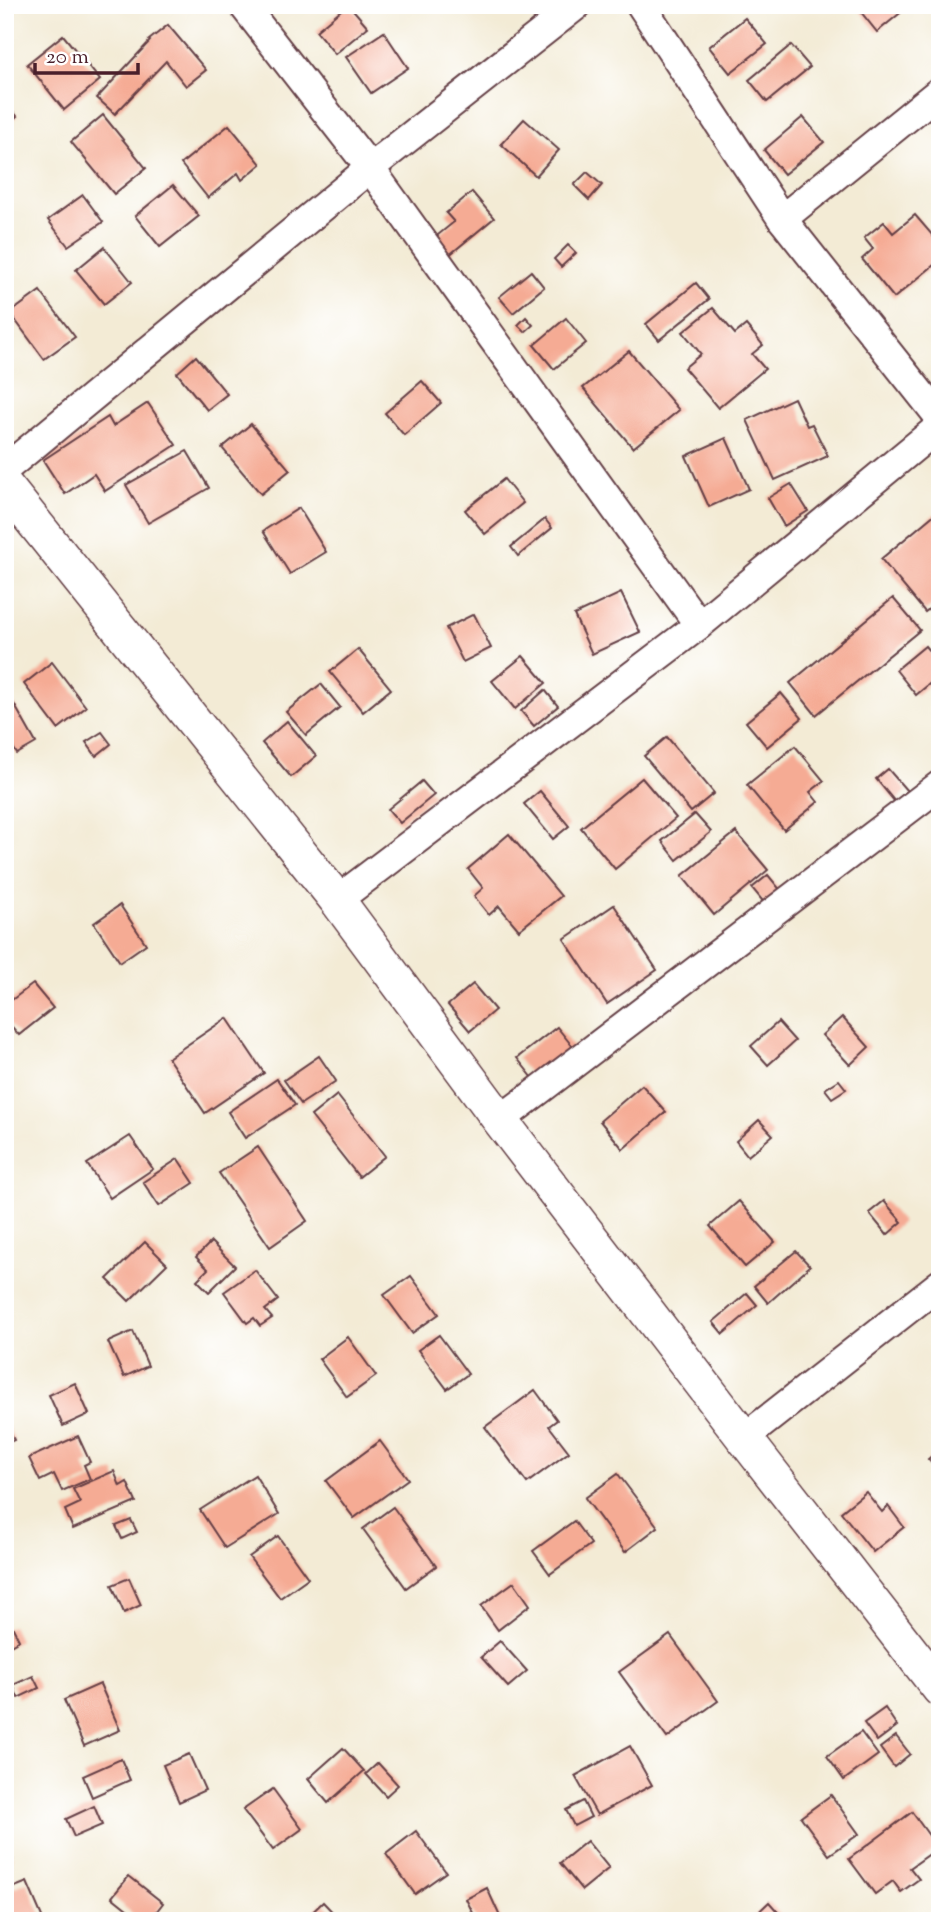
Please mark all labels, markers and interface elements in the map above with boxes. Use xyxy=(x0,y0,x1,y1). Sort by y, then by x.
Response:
scale bar xyxy=(35,32,138,76)
text: 20 m xyxy=(46,43,89,73)

